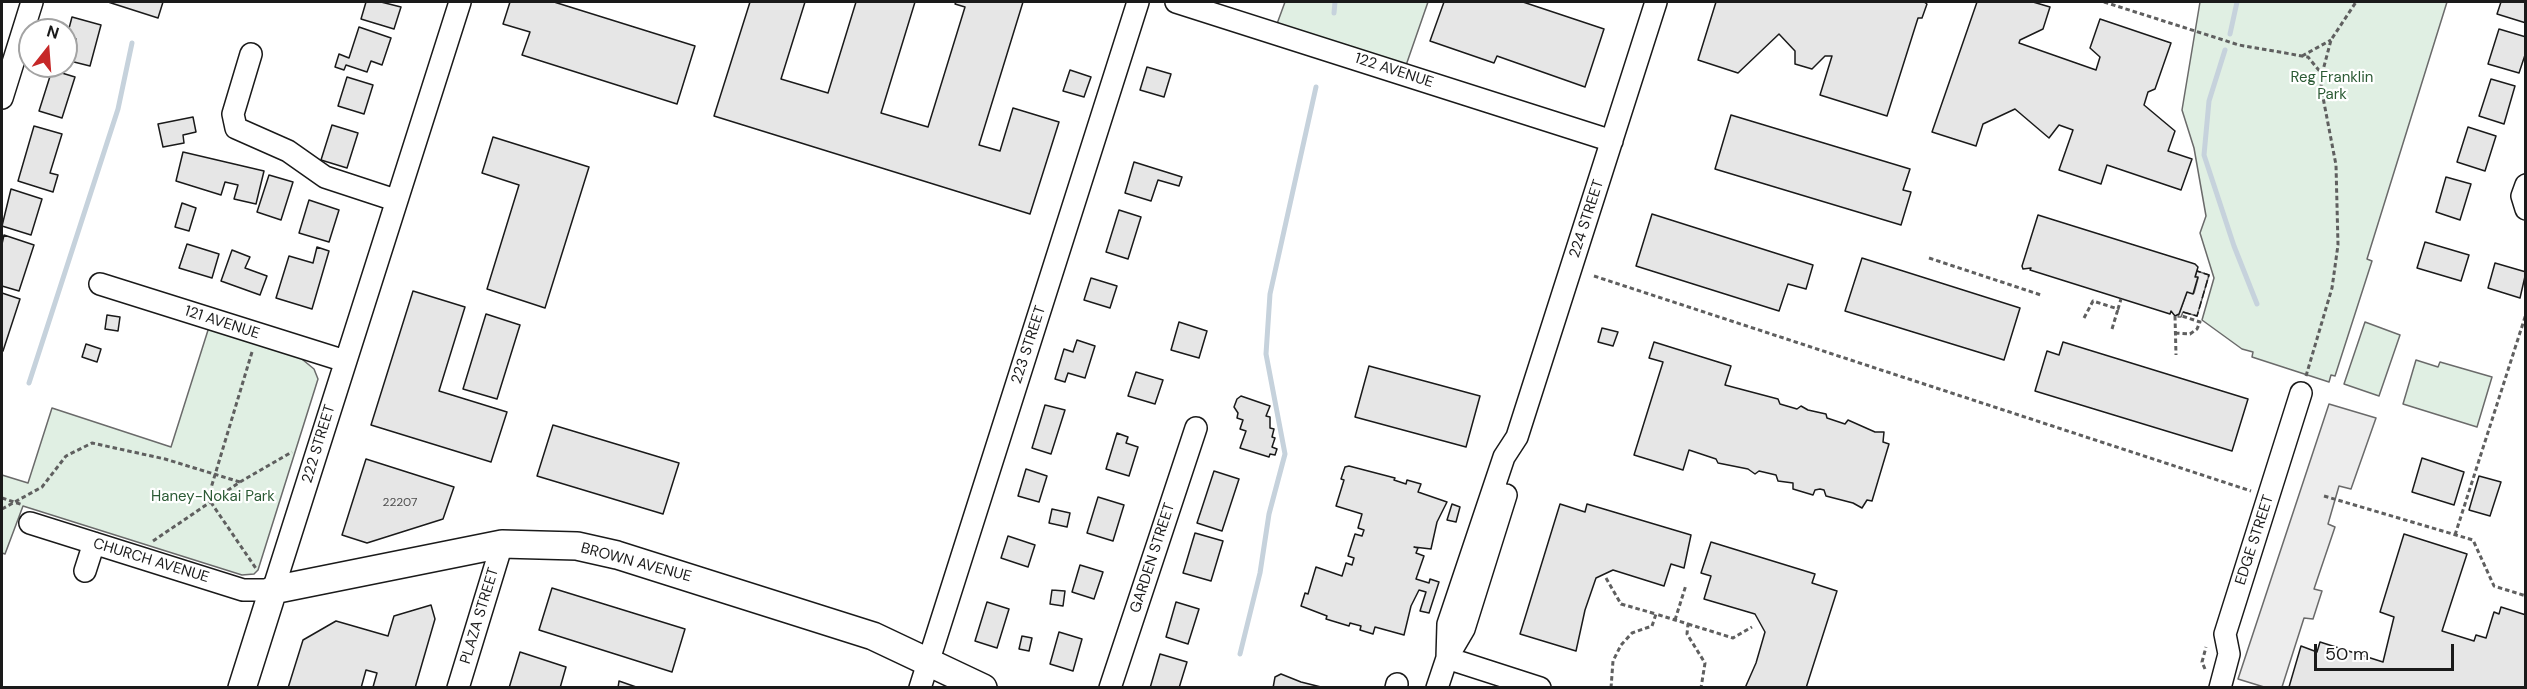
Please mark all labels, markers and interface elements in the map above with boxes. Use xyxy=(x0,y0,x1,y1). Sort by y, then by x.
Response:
north arrow xyxy=(18,18,78,78)
text: N xyxy=(44,20,61,44)
street label: 122 AVENUE xyxy=(1352,50,1436,92)
park label: Reg Franklin Park xyxy=(2291,69,2373,104)
street label: 224 STREET xyxy=(1566,178,1608,260)
street label: 121 AVENUE xyxy=(182,302,262,344)
street label: 223 STREET xyxy=(1008,304,1050,386)
street label: 222 STREET xyxy=(299,403,339,485)
park label: Haney-Nokai Park xyxy=(151,488,275,506)
street label: EDGE STREET xyxy=(2232,493,2278,587)
house number: 22207 xyxy=(382,496,418,510)
street label: GARDEN STREET xyxy=(1127,501,1179,615)
street label: CHURCH AVENUE xyxy=(91,535,211,587)
street label: BROWN AVENUE xyxy=(579,540,693,586)
street label: PLAZA STREET xyxy=(457,566,503,666)
scale bar xyxy=(2317,632,2456,670)
text: 50 m xyxy=(2325,642,2369,666)

